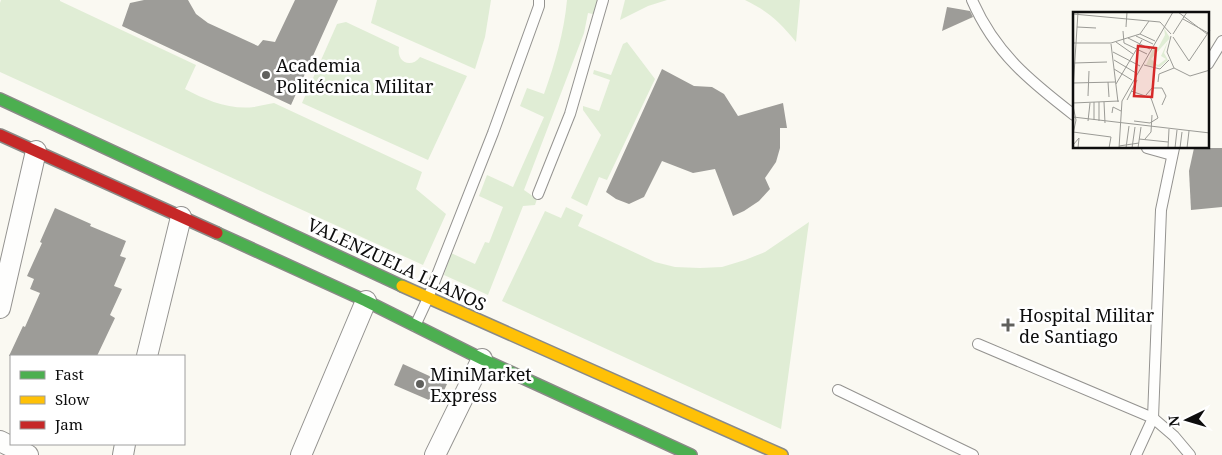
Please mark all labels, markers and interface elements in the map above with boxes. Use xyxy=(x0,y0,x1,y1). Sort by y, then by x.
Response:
inset map xyxy=(1073,12,1210,149)
place label: Academia Politécnica Militar xyxy=(276,53,434,98)
marker: Academia Politécnica Militar xyxy=(260,69,272,81)
street label: VALENZUELA LLANOS xyxy=(304,212,490,316)
place label: Hospital Militar de Santiago xyxy=(1019,303,1155,348)
marker: Hospital Militar de Santiago xyxy=(1001,318,1015,332)
legend xyxy=(10,355,185,445)
place label: MiniMarket Express xyxy=(430,362,532,407)
text: Fast xyxy=(55,364,84,384)
marker: MiniMarket Express xyxy=(414,378,426,390)
text: Slow xyxy=(55,389,89,409)
north arrow xyxy=(1162,395,1212,445)
text: Jam xyxy=(54,414,83,434)
text: N xyxy=(1164,415,1183,428)

